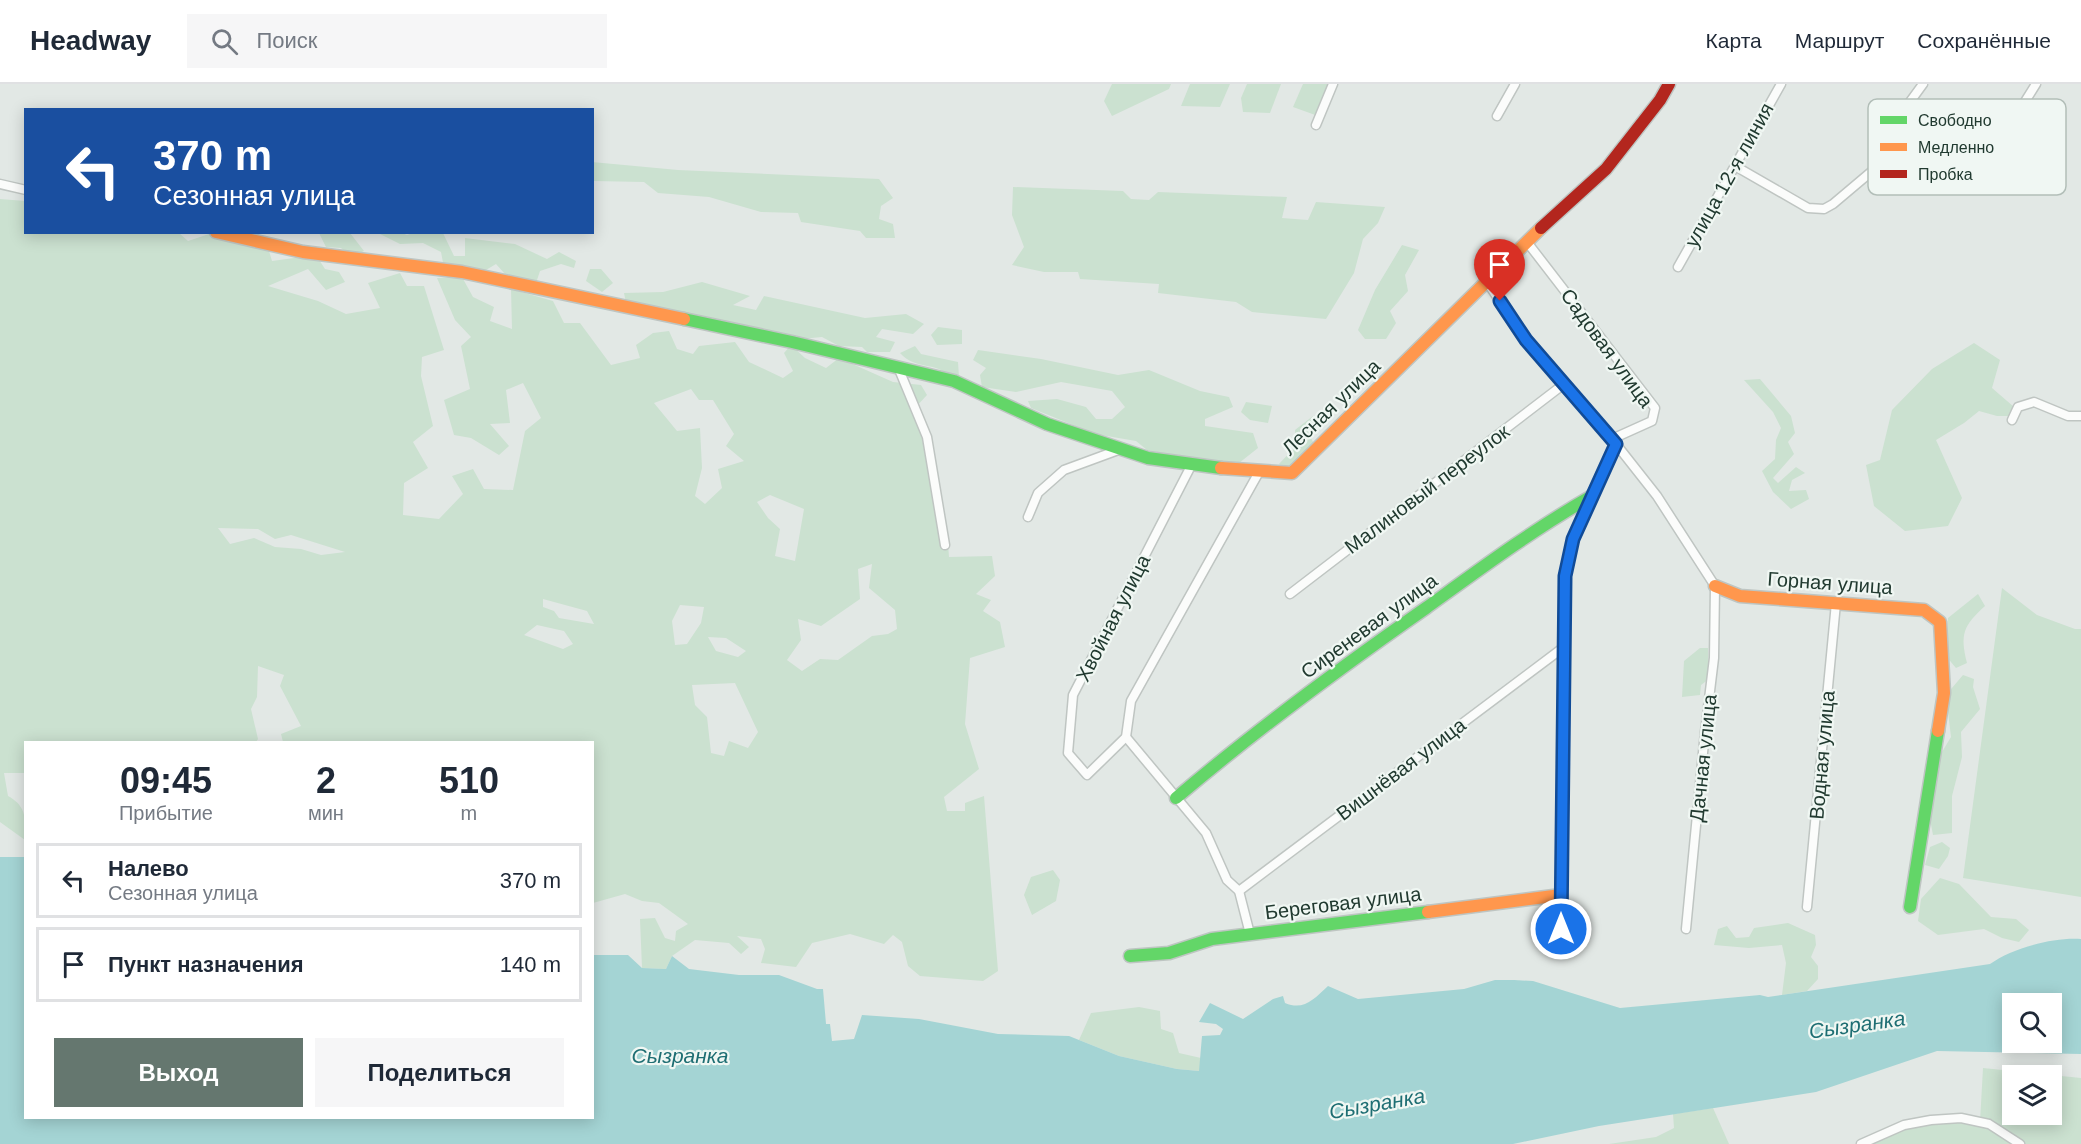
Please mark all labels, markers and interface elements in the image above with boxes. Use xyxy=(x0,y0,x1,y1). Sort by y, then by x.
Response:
search box xyxy=(187,14,607,68)
text: Headway xyxy=(30,25,151,56)
icon: search xyxy=(208,25,241,58)
text: Поиск xyxy=(256,28,317,53)
text: Карта xyxy=(1706,29,1762,52)
text: Маршрут xyxy=(1795,29,1884,52)
text: Сохранённые xyxy=(1917,29,2051,52)
street label: улица 12-я линия xyxy=(1680,99,1778,251)
legend xyxy=(1868,99,2066,195)
text: Свободно xyxy=(1918,112,1992,129)
icon: left xyxy=(54,132,132,210)
text: 370 m xyxy=(153,132,272,179)
text: Медленно xyxy=(1918,139,1994,156)
text: Пробка xyxy=(1918,166,1973,183)
text: Сезонная улица xyxy=(153,181,355,211)
pin xyxy=(1474,239,1525,301)
icon: arrive xyxy=(1483,248,1516,281)
street label: Садовая улица xyxy=(1557,284,1658,412)
street label: Лесная улица xyxy=(1277,354,1385,459)
street label: Малиновый переулок xyxy=(1340,420,1514,558)
street label: Хвойная улица xyxy=(1072,550,1155,685)
street label: Горная улица xyxy=(1767,568,1894,598)
street label: Сиреневая улица xyxy=(1297,569,1442,683)
street label: Водная улица xyxy=(1805,689,1839,820)
street label: Дачная улица xyxy=(1685,692,1721,823)
street label: Вишнёвая улица xyxy=(1332,713,1470,825)
text: 09:45 xyxy=(120,760,212,801)
text: 2 xyxy=(316,760,336,801)
text: 510 xyxy=(439,760,499,801)
text: Прибытие xyxy=(119,802,213,824)
text: мин xyxy=(308,802,344,824)
text: m xyxy=(461,802,477,824)
text: Налево xyxy=(108,856,189,881)
icon: left xyxy=(57,864,90,897)
text: 370 m xyxy=(500,868,561,893)
text: Сезонная улица xyxy=(108,882,258,904)
street label: Береговая улица xyxy=(1264,882,1423,924)
position arrow xyxy=(1529,897,1593,961)
icon: arrive xyxy=(57,948,90,981)
text: Пункт назначения xyxy=(108,952,304,977)
text: 140 m xyxy=(500,952,561,977)
map controls xyxy=(2002,993,2062,1125)
button: search xyxy=(2002,993,2062,1053)
water label: Сызранка xyxy=(1807,1006,1907,1043)
button: Выход xyxy=(54,1038,303,1107)
button: Поделиться xyxy=(315,1038,564,1107)
water label: Сызранка xyxy=(632,1044,728,1067)
button: layers xyxy=(2002,1065,2062,1125)
water label: Сызранка xyxy=(1327,1084,1427,1123)

